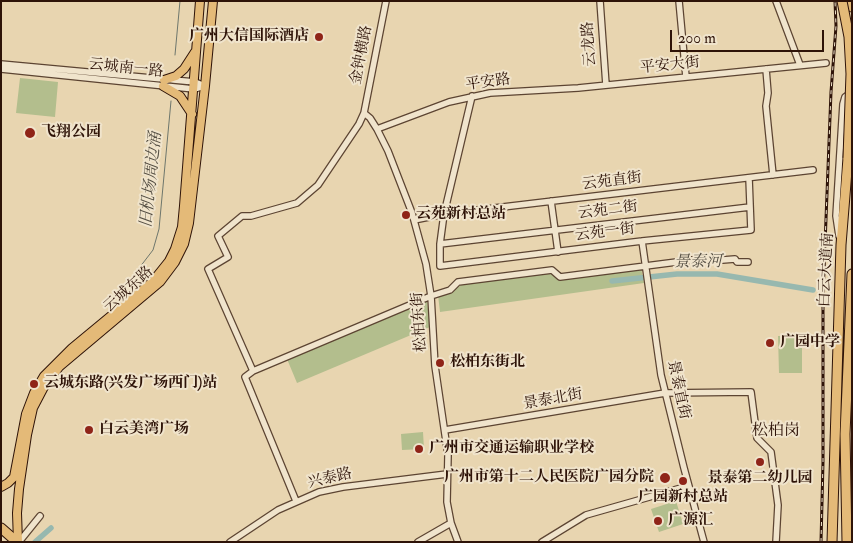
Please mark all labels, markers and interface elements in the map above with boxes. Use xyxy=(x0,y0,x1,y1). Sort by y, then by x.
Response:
scale bar xyxy=(673,20,827,52)
street label: 云龙路 xyxy=(579,21,601,67)
street label: 金钟横路 xyxy=(347,24,377,86)
place label: 广州大信国际酒店 xyxy=(189,28,309,46)
text: 200 m xyxy=(678,29,716,48)
marker: 广州大信国际酒店 xyxy=(313,31,325,43)
street label: 平安大街 xyxy=(639,54,701,78)
street label: 云城南一路 xyxy=(88,56,164,82)
street label: 平安路 xyxy=(464,71,512,95)
place label: 飞翔公园 xyxy=(41,124,101,142)
marker: 飞翔公园 xyxy=(23,126,37,140)
water label: 旧机场周边涌 xyxy=(137,131,167,229)
street label: 云苑直街 xyxy=(581,169,643,195)
street label: 云苑二街 xyxy=(577,198,639,224)
place label: 云苑新村总站 xyxy=(416,206,506,224)
marker: 云苑新村总站 xyxy=(400,209,412,221)
street label: 云苑一街 xyxy=(574,220,636,246)
street label: 白云大道南 xyxy=(816,232,838,308)
water label: 景泰河 xyxy=(674,253,722,273)
street label: 云城东路 xyxy=(101,263,157,317)
street label: 松柏东街 xyxy=(409,291,431,353)
place label: 广园中学 xyxy=(780,334,840,352)
marker: 广园中学 xyxy=(764,337,776,349)
place label: 松柏东街北 xyxy=(450,354,525,372)
marker: 松柏东街北 xyxy=(434,357,446,369)
street label: 景泰直街 xyxy=(663,359,693,421)
place label: 云城东路(兴发广场西门)站 xyxy=(44,375,217,393)
marker: 云城东路(兴发广场西门)站 xyxy=(28,378,40,390)
street label: 景泰北街 xyxy=(522,386,584,414)
place label: 白云美湾广场 xyxy=(99,421,189,439)
district label: 松柏岗 xyxy=(752,422,800,442)
marker: 白云美湾广场 xyxy=(83,424,95,436)
place label: 广州市交通运输职业学校 xyxy=(429,440,594,458)
marker: 广州市交通运输职业学校 xyxy=(413,443,425,455)
marker: 景泰第二幼儿园 xyxy=(754,456,766,468)
street label: 兴泰路 xyxy=(306,465,354,493)
place label: 广州市第十二人民医院广园分院 xyxy=(444,469,654,487)
place label: 景泰第二幼儿园 xyxy=(708,470,812,488)
marker: 广州市第十二人民医院广园分院 xyxy=(658,471,672,485)
marker: 广园新村总站 xyxy=(677,475,689,487)
place label: 广园新村总站 xyxy=(638,489,728,507)
place label: 广源汇 xyxy=(668,512,713,530)
marker: 广源汇 xyxy=(652,515,664,527)

